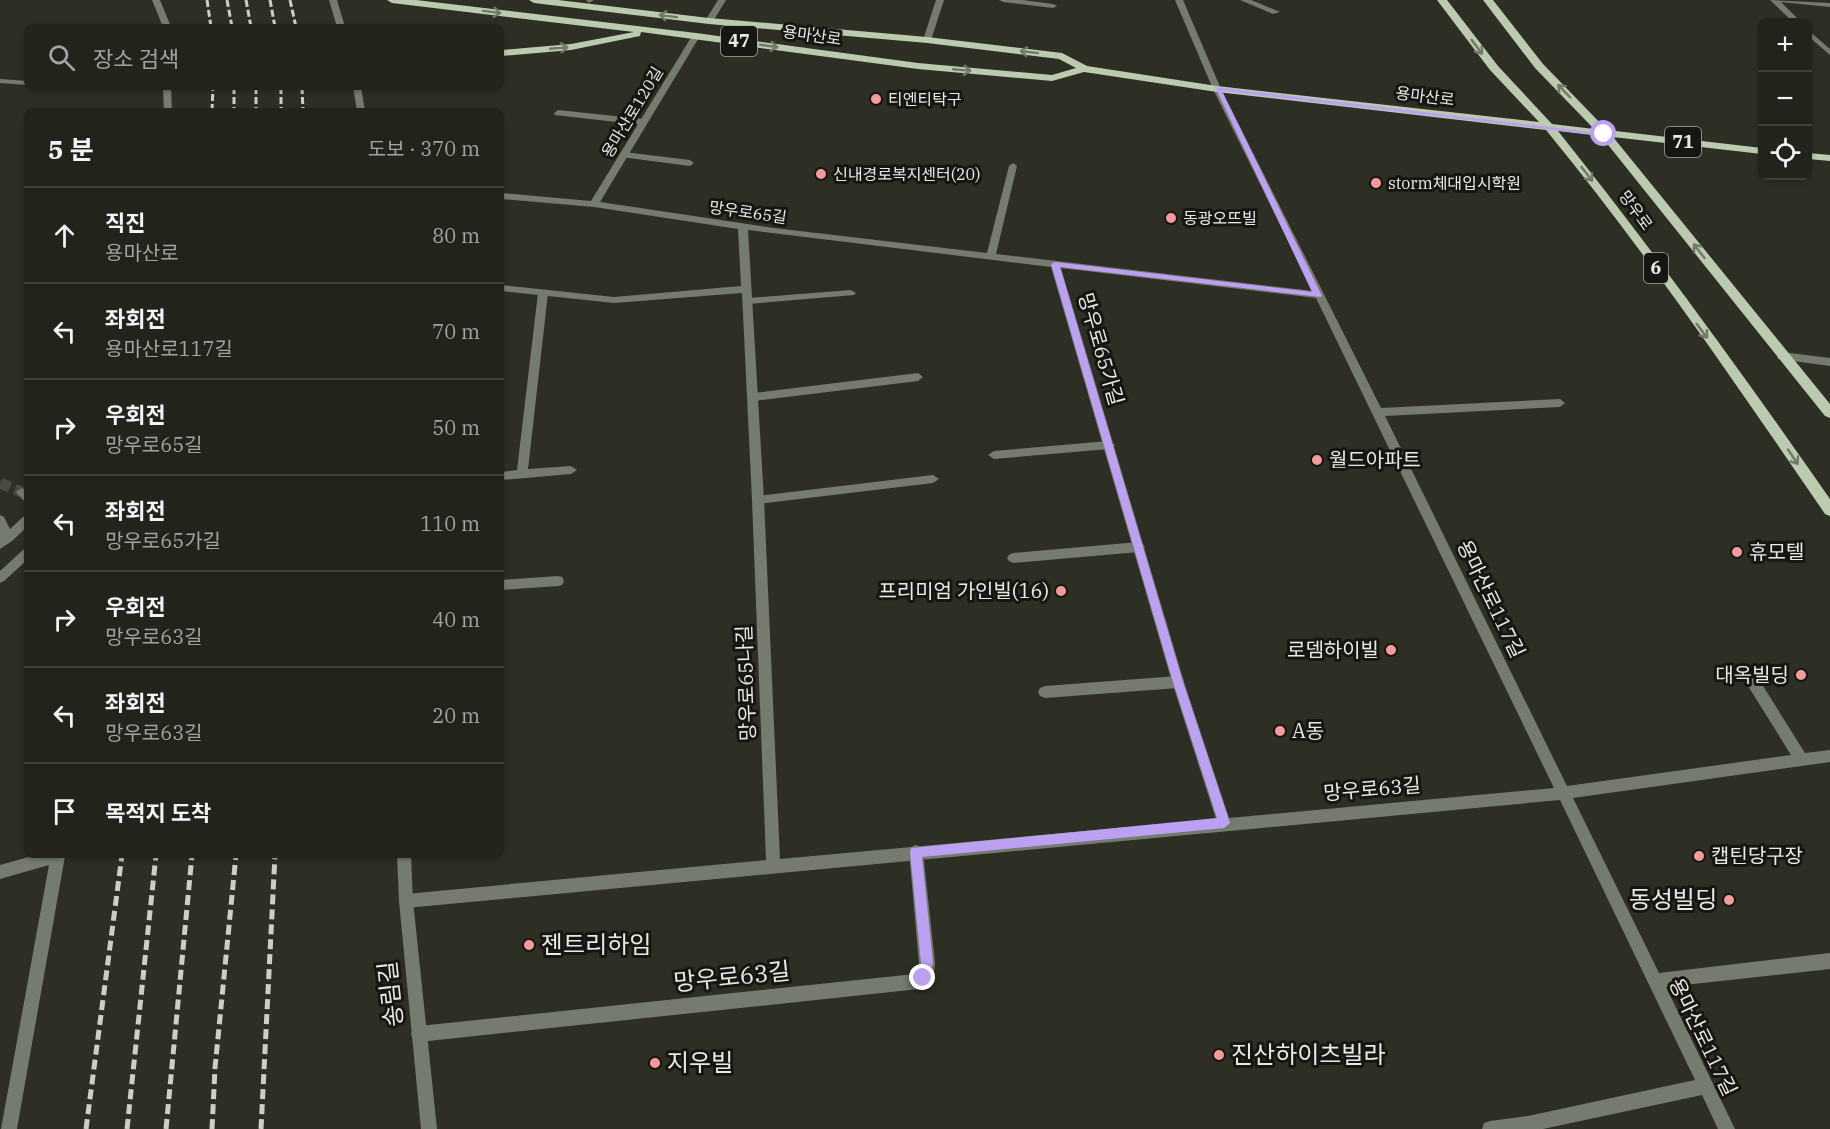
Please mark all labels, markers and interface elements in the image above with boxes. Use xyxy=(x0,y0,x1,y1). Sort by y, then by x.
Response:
one-way arrow xyxy=(482,7,502,18)
one-way arrow xyxy=(659,10,679,21)
map controls xyxy=(1758,18,1812,180)
button: + xyxy=(1758,18,1812,72)
street label: 용마산로 xyxy=(781,21,843,49)
search box xyxy=(24,24,504,90)
road number: 47 xyxy=(721,26,757,56)
one-way arrow xyxy=(1471,38,1483,54)
one-way arrow xyxy=(759,40,778,51)
icon: search xyxy=(45,41,78,74)
one-way arrow xyxy=(549,42,569,53)
text: 장소 검색 xyxy=(93,44,179,73)
one-way arrow xyxy=(1020,46,1040,57)
street label: 용마산로120길 xyxy=(597,63,667,161)
one-way arrow xyxy=(952,65,972,76)
button: − xyxy=(1758,72,1812,126)
street label: 용마산로 xyxy=(1395,82,1456,110)
one-way arrow xyxy=(1556,84,1571,99)
place label: 티엔티탁구 xyxy=(888,89,962,109)
marker: 티엔티탁구 xyxy=(869,92,883,106)
route start xyxy=(1590,120,1616,146)
button: locate xyxy=(1758,126,1812,180)
road number: 71 xyxy=(1665,127,1701,157)
text: 5 분 xyxy=(48,132,94,166)
text: 도보 · 370 m xyxy=(368,135,480,162)
place label: 신내경로복지센터(20) xyxy=(833,164,981,184)
one-way arrow xyxy=(1580,166,1593,182)
marker: 신내경로복지센터(20) xyxy=(814,167,828,181)
place label: storm체대입시학원 xyxy=(1388,173,1521,193)
marker: storm체대입시학원 xyxy=(1369,176,1383,190)
street label: 망우로 xyxy=(1615,186,1657,234)
street label: 망우로65길 xyxy=(708,197,788,227)
text: 직진 xyxy=(105,208,145,237)
place label: 동광오뜨빌 xyxy=(1183,208,1257,228)
marker: 동광오뜨빌 xyxy=(1164,211,1178,225)
icon: ahead xyxy=(48,219,81,252)
text: 80 m xyxy=(432,222,480,249)
text: 용마산로 xyxy=(105,239,179,266)
one-way arrow xyxy=(1692,243,1705,259)
road number: 6 xyxy=(1644,253,1668,283)
street label: 망우로65가길 xyxy=(1073,289,1130,408)
text: 좌회전 xyxy=(105,304,166,333)
icon: left xyxy=(48,315,81,348)
text: 70 m xyxy=(432,318,480,345)
one-way arrow xyxy=(1696,323,1708,339)
text: 용마산로117길 xyxy=(105,335,233,362)
text: 우회전 xyxy=(105,400,166,429)
icon: right xyxy=(48,411,81,444)
text: 50 m xyxy=(432,414,480,441)
text: 망우로65길 xyxy=(105,431,203,458)
place label: 월드아파트 xyxy=(1329,446,1421,473)
one-way arrow xyxy=(1787,449,1799,465)
marker: 월드아파트 xyxy=(1310,453,1324,467)
text: 좌회전 xyxy=(105,496,166,525)
icon: left xyxy=(48,507,81,540)
text: 110 m xyxy=(420,510,480,537)
text: 망우로65가길 xyxy=(105,527,221,554)
street label: 용마산로117길 xyxy=(1451,535,1532,662)
place label: 휴모텔 xyxy=(1749,538,1804,565)
marker: 휴모텔 xyxy=(1730,545,1744,559)
place label: 프리미엄 가인빌(16) xyxy=(878,577,1049,604)
marker: 프리미엄 가인빌(16) xyxy=(1054,584,1068,598)
text: 우회전 xyxy=(105,592,166,621)
icon: right xyxy=(48,603,81,636)
text: 40 m xyxy=(432,606,480,633)
text: 망우로63길 xyxy=(105,623,203,650)
street label: 망우로65나길 xyxy=(730,625,761,741)
place label: 로뎀하이빌 xyxy=(1287,636,1379,663)
marker: 로뎀하이빌 xyxy=(1384,643,1398,657)
place label: 대옥빌딩 xyxy=(1715,661,1789,688)
marker: 대옥빌딩 xyxy=(1794,668,1808,682)
text: 좌회전 xyxy=(105,688,166,717)
icon: left xyxy=(48,699,81,732)
text: 20 m xyxy=(432,702,480,729)
place label: A동 xyxy=(1292,717,1324,744)
text: 망우로63길 xyxy=(105,719,203,746)
marker: A동 xyxy=(1273,724,1287,738)
street label: 망우로63길 xyxy=(1322,771,1422,806)
icon: arrive xyxy=(48,795,81,828)
text: 목적지 도착 xyxy=(105,798,211,827)
place label: 캡틴당구장 xyxy=(1711,842,1803,869)
marker: 캡틴당구장 xyxy=(1692,849,1706,863)
place label: 동성빌딩 xyxy=(1629,883,1717,915)
marker: 동성빌딩 xyxy=(1722,893,1736,907)
place label: 젠트리하임 xyxy=(541,928,651,960)
marker: 젠트리하임 xyxy=(522,938,536,952)
street label: 망우로63길 xyxy=(672,954,792,998)
street label: 송림길 xyxy=(371,959,409,1029)
route end xyxy=(909,964,935,990)
street label: 용마산로117길 xyxy=(1663,973,1744,1100)
place label: 진산하이츠빌라 xyxy=(1231,1038,1386,1070)
place label: 지우빌 xyxy=(667,1046,733,1078)
marker: 진산하이츠빌라 xyxy=(1212,1048,1226,1062)
marker: 지우빌 xyxy=(648,1056,662,1070)

